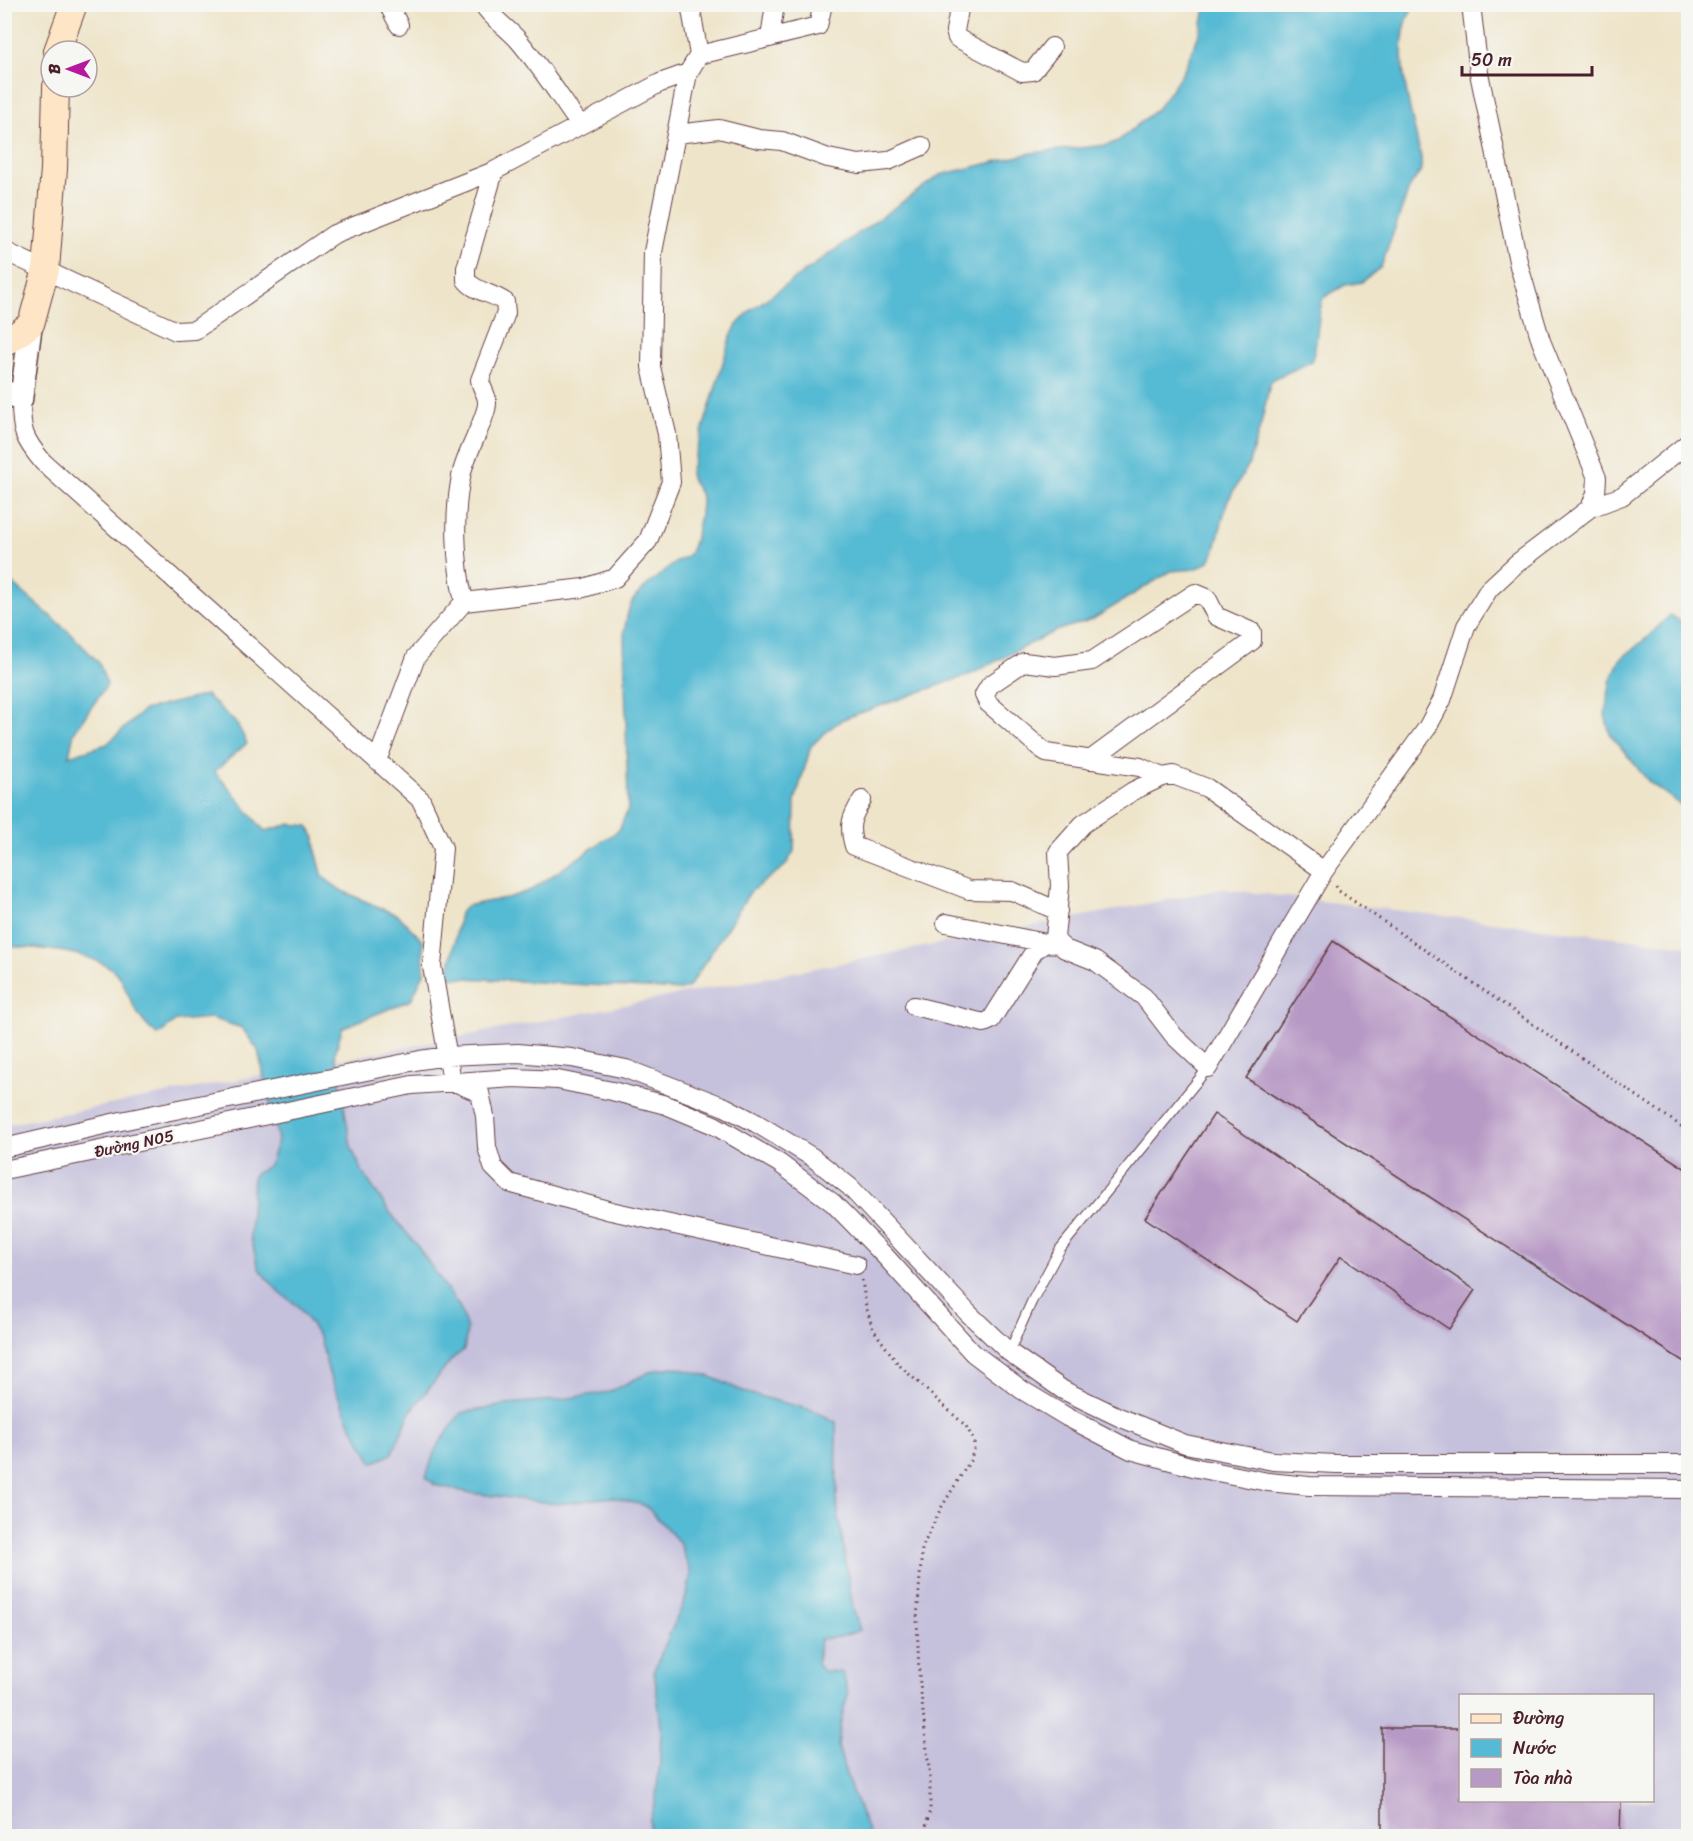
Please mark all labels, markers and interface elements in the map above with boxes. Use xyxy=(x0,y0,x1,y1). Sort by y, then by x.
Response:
north arrow xyxy=(39,39,99,99)
scale bar xyxy=(1462,39,1592,77)
text: 50 m xyxy=(1471,44,1512,76)
text: B xyxy=(40,63,69,74)
street label: Đường N05 xyxy=(92,1121,177,1166)
legend xyxy=(1459,1694,1654,1802)
text: Đường xyxy=(1513,1702,1564,1734)
text: Nước xyxy=(1513,1732,1556,1764)
text: Tòa nhà xyxy=(1513,1762,1572,1794)

